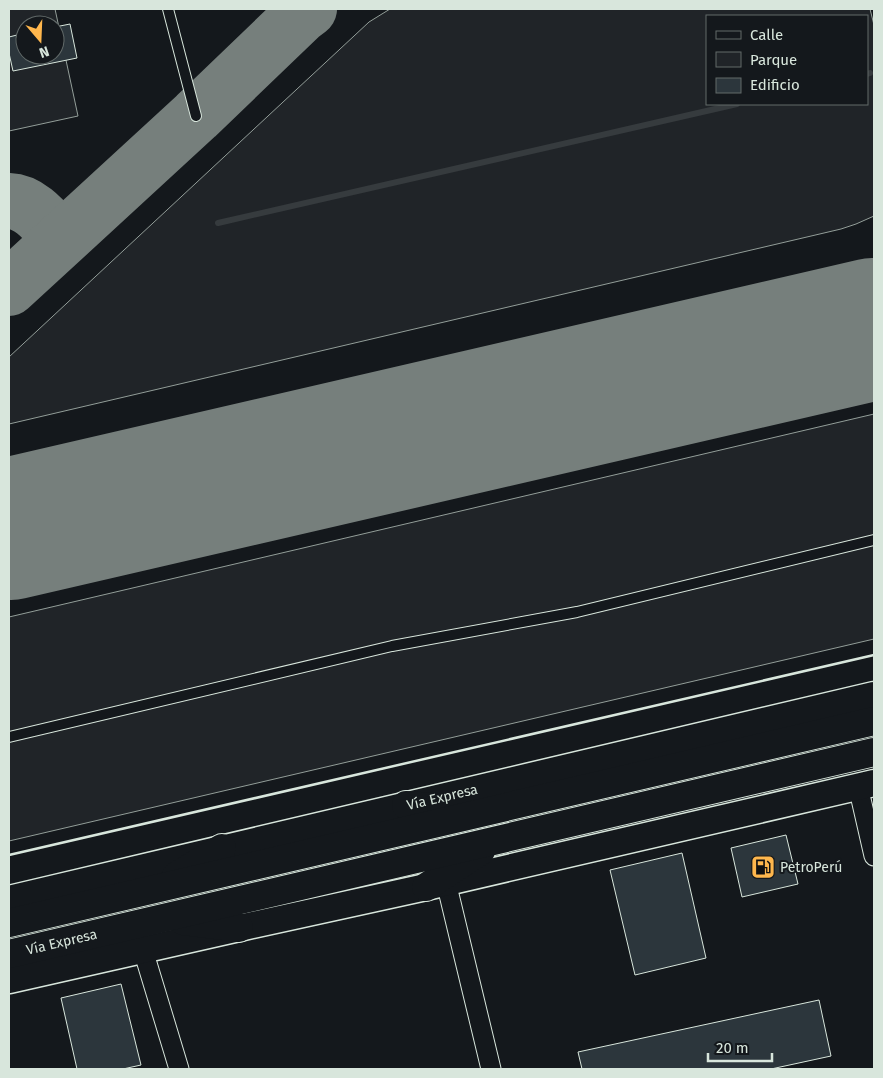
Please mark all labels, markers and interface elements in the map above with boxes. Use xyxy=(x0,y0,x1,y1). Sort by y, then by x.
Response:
north arrow xyxy=(15,15,65,65)
legend xyxy=(706,15,868,105)
text: Calle xyxy=(750,26,783,44)
text: N xyxy=(37,42,51,61)
text: Parque xyxy=(750,51,797,69)
text: Edificio xyxy=(750,76,800,94)
street label: Vía Expresa xyxy=(405,781,479,814)
fuel station icon: PetroPerú xyxy=(750,854,776,880)
place label: PetroPerú xyxy=(780,859,842,876)
street label: Vía Expresa xyxy=(24,926,99,959)
scale bar xyxy=(708,1030,772,1062)
text: 20 m xyxy=(716,1039,749,1057)

